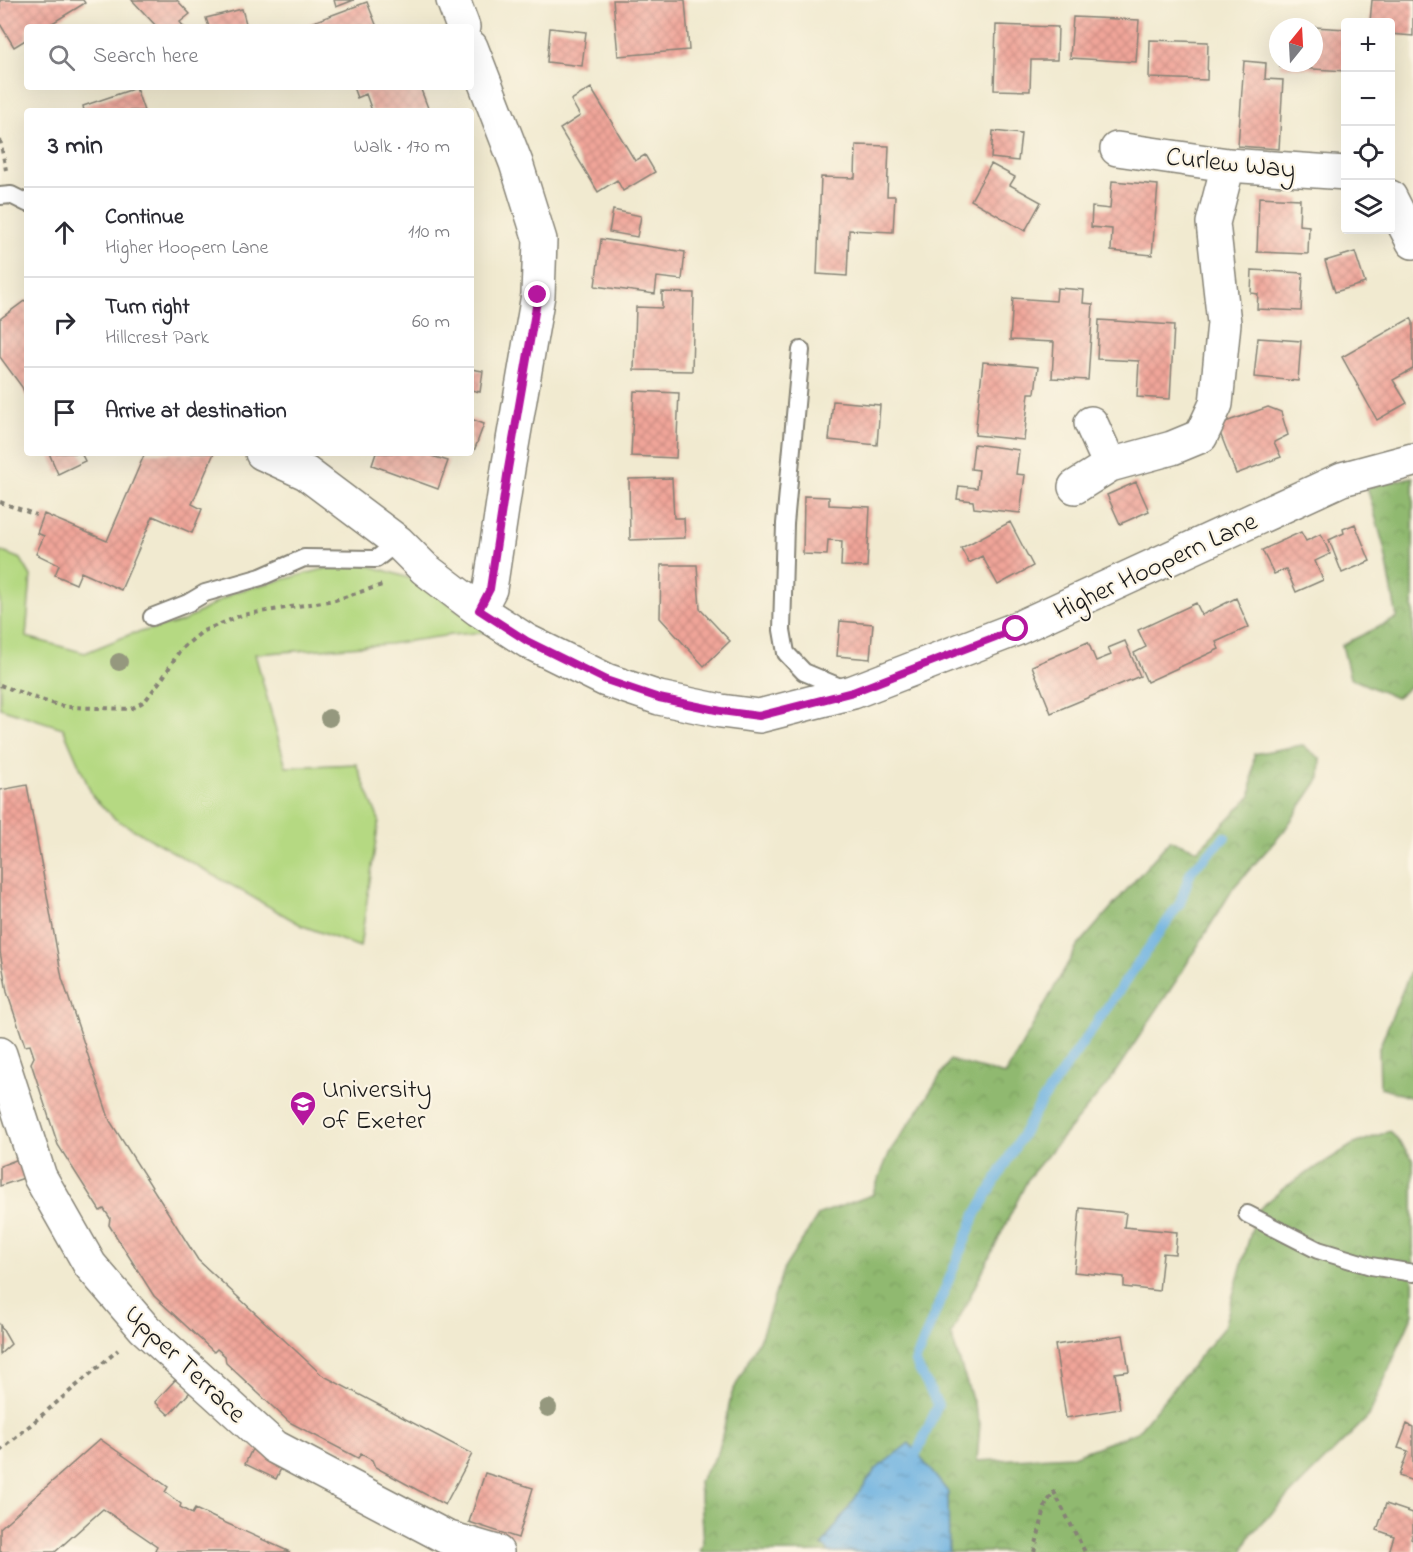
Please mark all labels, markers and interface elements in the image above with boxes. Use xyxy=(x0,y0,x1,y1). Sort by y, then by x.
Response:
north arrow xyxy=(1269,18,1323,72)
map controls xyxy=(1341,18,1395,234)
button: + xyxy=(1341,18,1395,72)
search box xyxy=(24,24,474,90)
icon: search xyxy=(45,41,78,74)
text: Search here xyxy=(93,41,198,73)
button: − xyxy=(1341,72,1395,126)
button: locate xyxy=(1341,126,1395,180)
text: 3 min xyxy=(48,128,103,166)
text: Walk · 170 m xyxy=(354,133,450,162)
street label: Curlew Way xyxy=(1164,138,1298,191)
button: layers xyxy=(1341,180,1395,234)
text: Continue xyxy=(105,202,184,234)
icon: ahead xyxy=(48,216,81,249)
text: 110 m xyxy=(408,218,450,247)
text: Higher Hoopern Lane xyxy=(105,234,268,263)
route end xyxy=(524,281,550,307)
text: Turn right xyxy=(105,292,190,324)
icon: right xyxy=(48,306,81,339)
text: 60 m xyxy=(412,308,450,337)
text: Hillcrest Park xyxy=(105,324,209,353)
icon: arrive xyxy=(48,396,81,429)
text: Arrive at destination xyxy=(105,396,287,428)
street label: Higher Hoopern Lane xyxy=(1048,503,1265,632)
route start xyxy=(1002,615,1028,641)
place label: University of Exeter xyxy=(322,1071,432,1141)
school or university icon: University of Exeter xyxy=(288,1089,318,1127)
street label: Upper Terrace xyxy=(114,1296,255,1434)

